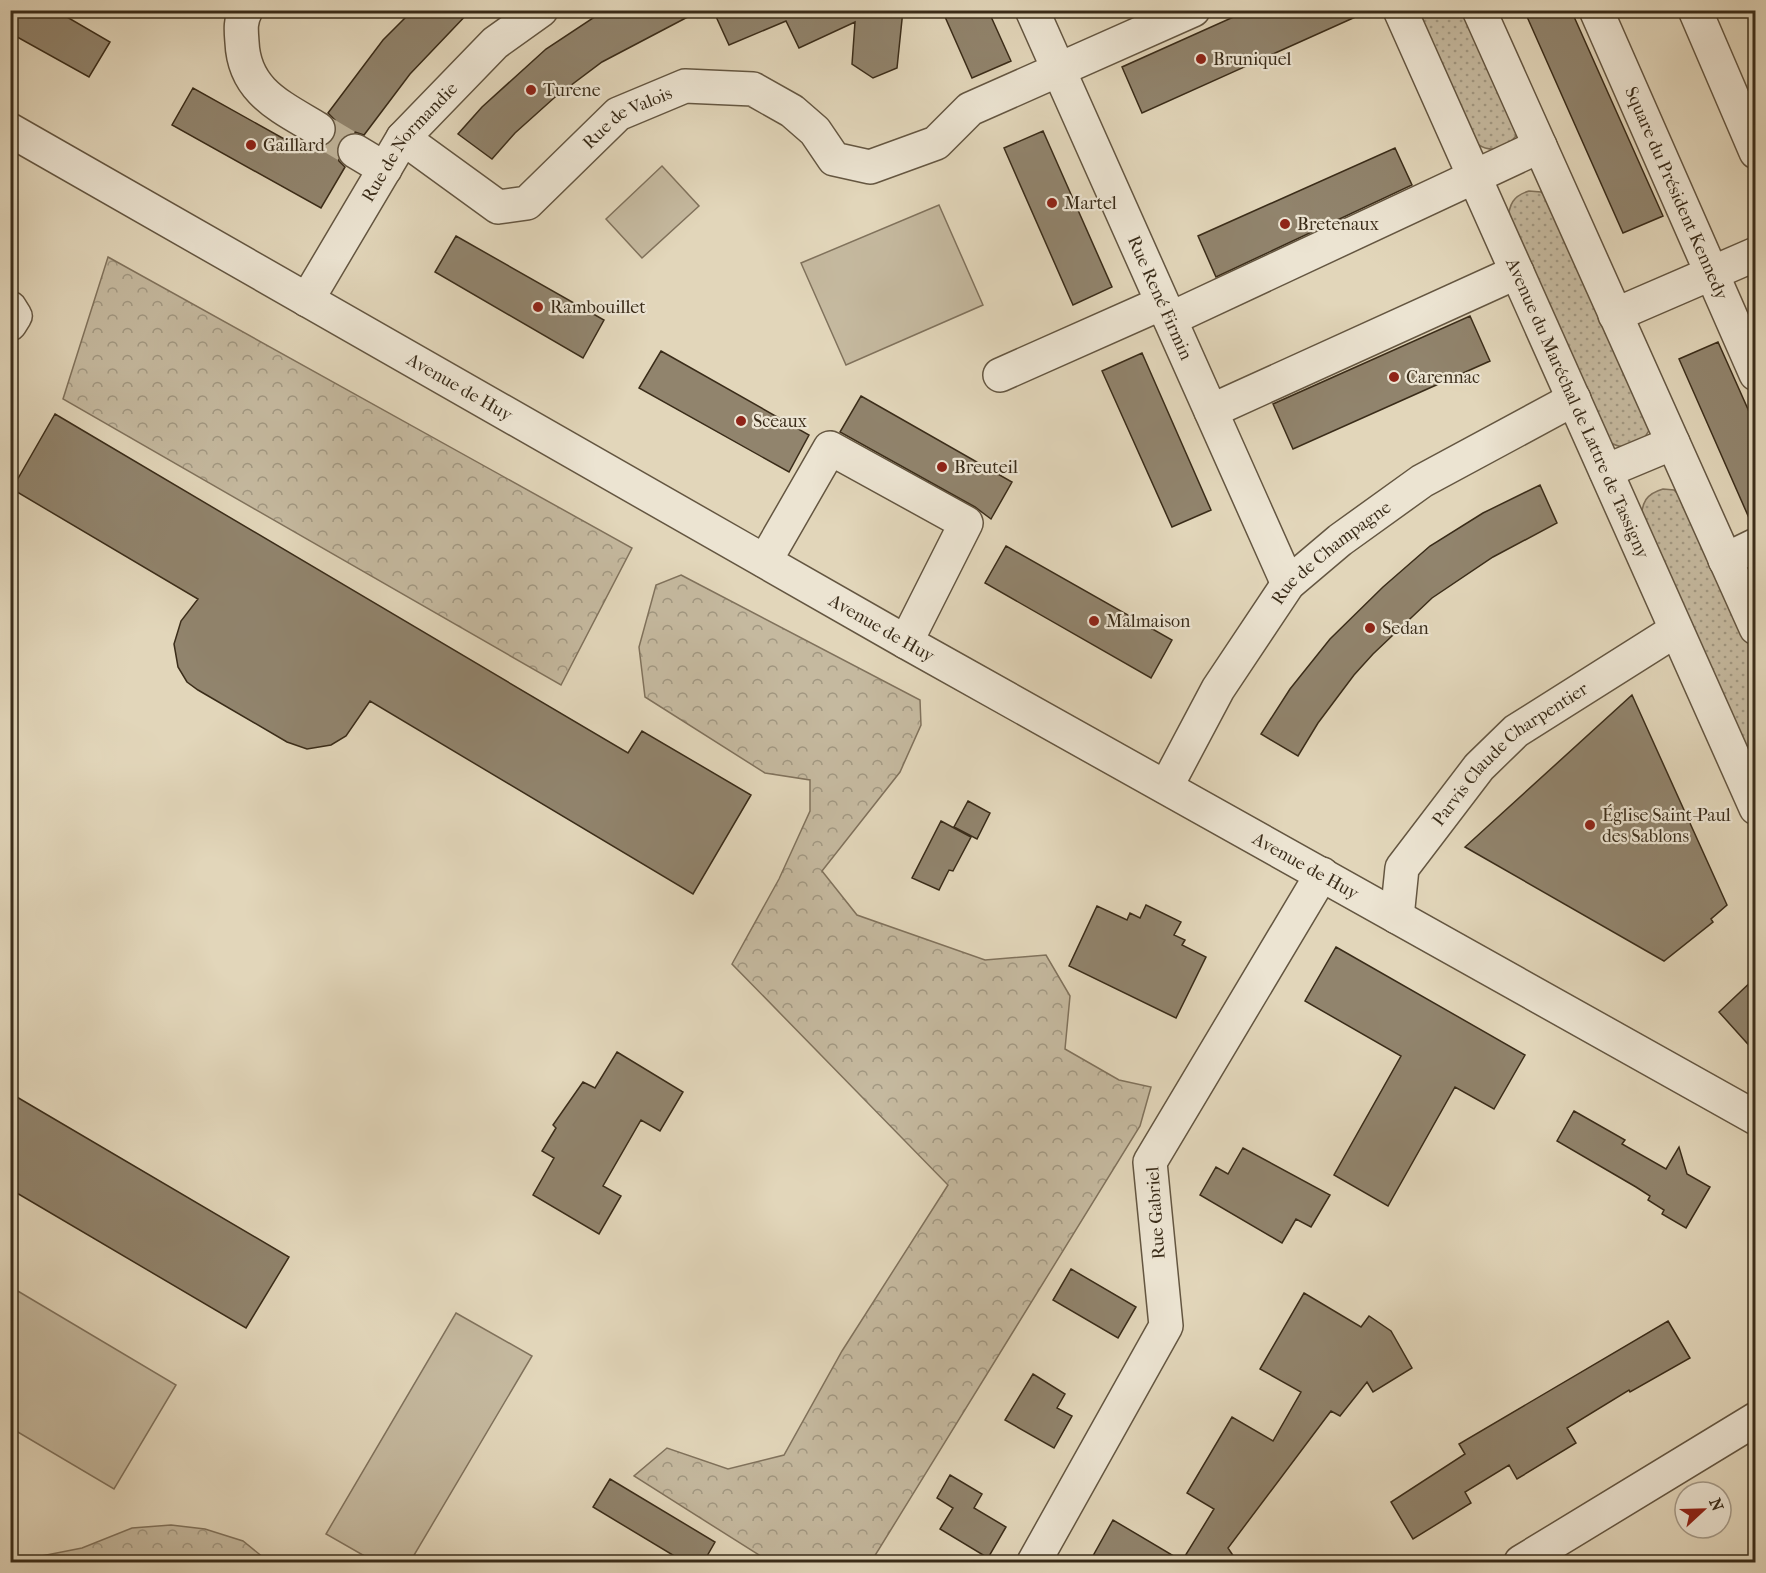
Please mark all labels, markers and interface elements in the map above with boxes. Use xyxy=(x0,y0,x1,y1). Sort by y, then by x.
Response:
place label: Bruniquel xyxy=(1213,49,1292,70)
marker: Bruniquel xyxy=(1194,52,1208,66)
street label: Rue de Normandie xyxy=(357,78,462,205)
place label: Turene xyxy=(543,80,601,101)
street label: Rue de Valois xyxy=(578,82,675,153)
marker: Turene xyxy=(524,83,538,97)
street label: Square du Président Kennedy xyxy=(1621,83,1733,304)
place label: Gaillard xyxy=(263,135,325,156)
marker: Gaillard xyxy=(244,138,258,152)
place label: Martel xyxy=(1064,193,1117,214)
marker: Martel xyxy=(1045,196,1059,210)
place label: Bretenaux xyxy=(1297,214,1379,235)
marker: Bretenaux xyxy=(1278,217,1292,231)
street label: Rue René Firmin xyxy=(1123,232,1197,364)
street label: Avenue du Maréchal de Lattre de Tassigny xyxy=(1501,254,1654,563)
place label: Rambouillet xyxy=(550,297,646,318)
marker: Rambouillet xyxy=(531,300,545,314)
street label: Avenue de Huy xyxy=(402,348,517,426)
place label: Carennac xyxy=(1406,367,1480,388)
marker: Carennac xyxy=(1387,370,1401,384)
place label: Sceaux xyxy=(753,411,808,432)
marker: Sceaux xyxy=(734,414,748,428)
place label: Breuteil xyxy=(954,457,1018,478)
marker: Breuteil xyxy=(935,460,949,474)
street label: Rue de Champagne xyxy=(1267,496,1395,609)
street label: Avenue de Huy xyxy=(824,589,940,667)
place label: Malmaison xyxy=(1106,611,1191,632)
marker: Malmaison xyxy=(1087,614,1101,628)
place label: Sedan xyxy=(1382,618,1429,639)
marker: Sedan xyxy=(1363,621,1377,635)
street label: Parvis Claude Charpentier xyxy=(1428,678,1592,830)
place label: Église Saint-Paul des Sablons xyxy=(1602,804,1731,847)
marker: Église Saint-Paul des Sablons xyxy=(1583,818,1597,832)
street label: Avenue de Huy xyxy=(1248,827,1364,905)
street label: Rue Gabriel xyxy=(1142,1166,1170,1260)
north arrow xyxy=(1673,1480,1733,1540)
text: N xyxy=(1705,1495,1728,1515)

